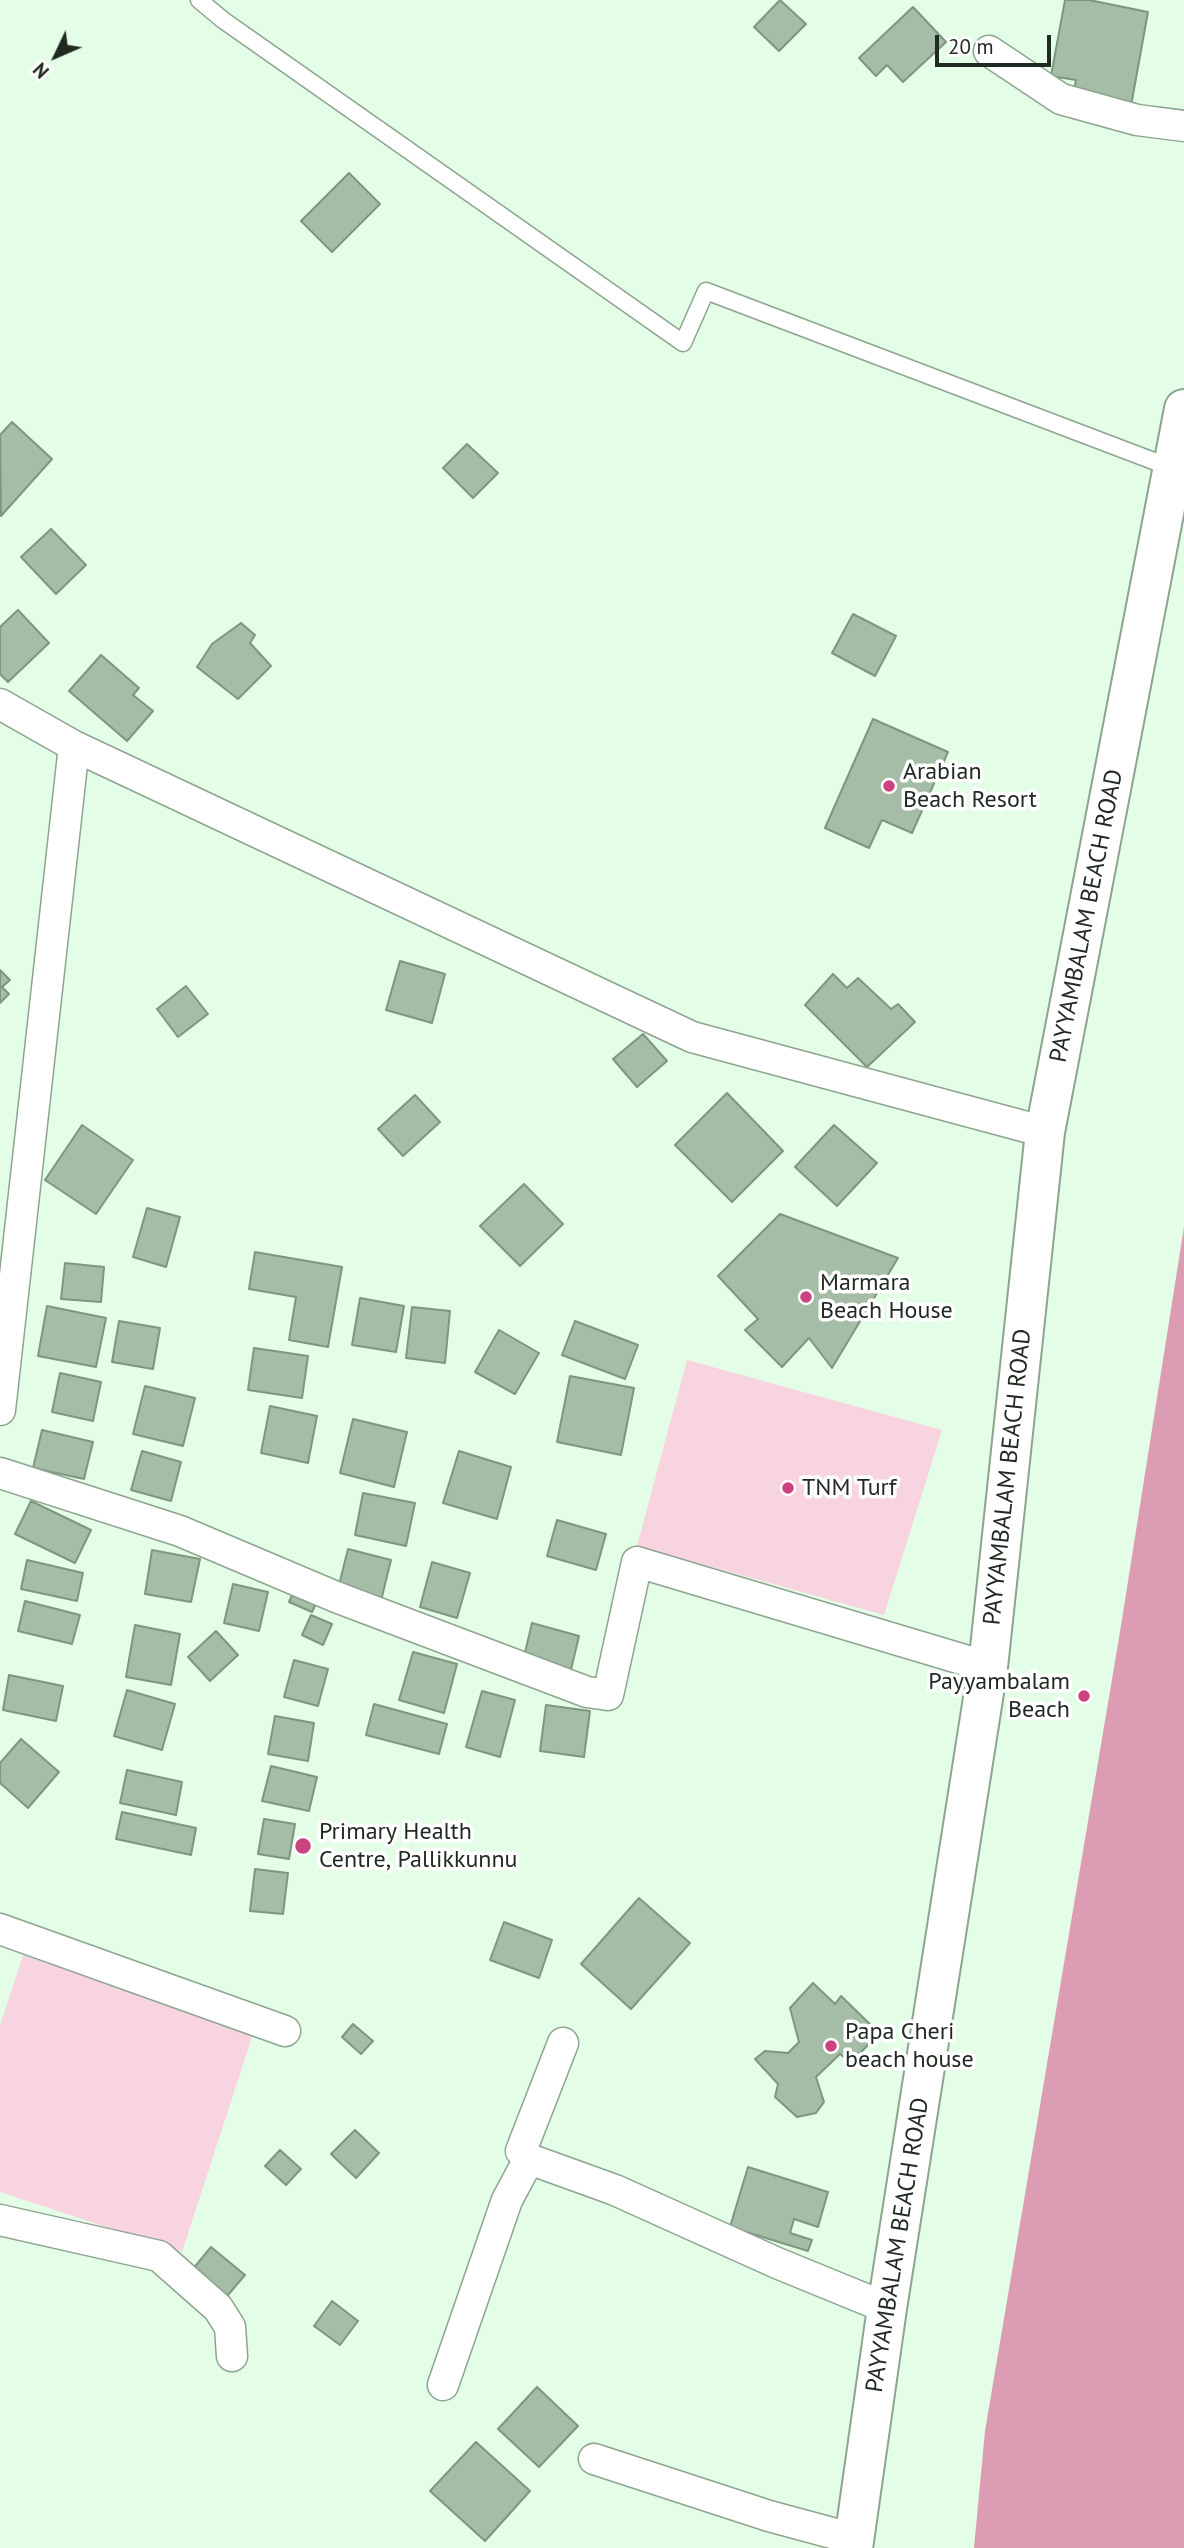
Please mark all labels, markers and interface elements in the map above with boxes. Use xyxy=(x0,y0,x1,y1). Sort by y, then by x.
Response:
north arrow xyxy=(21,21,91,91)
scale bar xyxy=(939,21,1054,65)
text: 20 m xyxy=(948,33,994,60)
text: N xyxy=(28,58,54,83)
place label: Arabian Beach Resort xyxy=(903,758,1037,814)
street label: PAYYAMBALAM BEACH ROAD xyxy=(1044,767,1130,1065)
marker: Arabian Beach Resort xyxy=(881,778,897,794)
place label: Marmara Beach House xyxy=(820,1269,953,1325)
marker: Marmara Beach House xyxy=(798,1289,814,1305)
street label: PAYYAMBALAM BEACH ROAD xyxy=(978,1327,1038,1627)
place label: TNM Turf xyxy=(802,1474,896,1502)
marker: TNM Turf xyxy=(780,1480,796,1496)
place label: Payyambalam Beach xyxy=(928,1668,1070,1724)
marker: Payyambalam Beach xyxy=(1076,1688,1092,1704)
place label: Primary Health Centre, Pallikkunnu xyxy=(319,1818,518,1874)
marker: Primary Health Centre, Pallikkunnu xyxy=(293,1836,313,1856)
place label: Papa Cheri beach house xyxy=(845,2018,974,2074)
marker: Papa Cheri beach house xyxy=(823,2038,839,2054)
street label: PAYYAMBALAM BEACH ROAD xyxy=(860,2096,936,2394)

